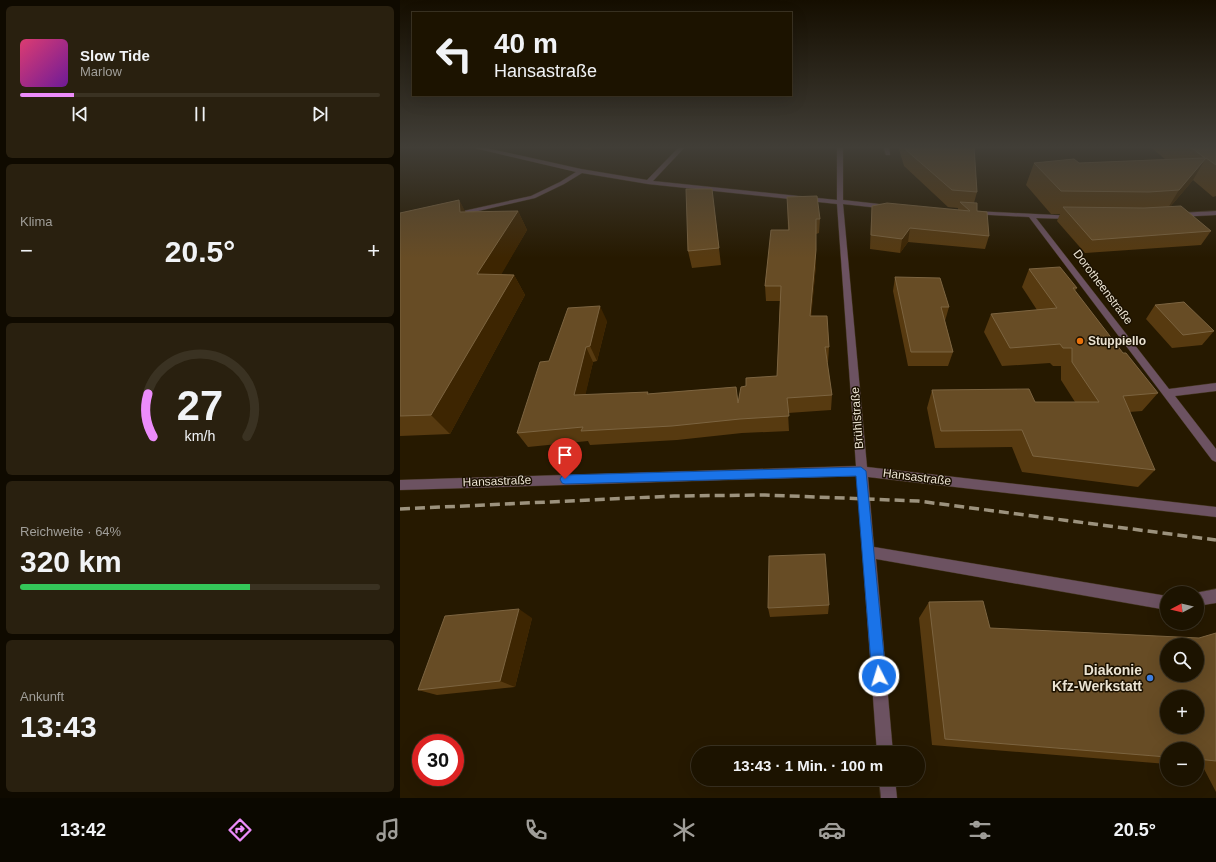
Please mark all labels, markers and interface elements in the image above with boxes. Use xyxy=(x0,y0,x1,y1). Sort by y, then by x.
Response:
icon: left xyxy=(428,28,480,80)
text: 40 m xyxy=(494,28,558,59)
text: Slow Tide xyxy=(80,47,150,64)
text: Hansastraße xyxy=(494,61,597,81)
text: Marlow xyxy=(80,64,122,79)
icon: previous xyxy=(69,103,91,125)
icon: pause xyxy=(189,103,211,125)
icon: next xyxy=(309,103,331,125)
text: Klima xyxy=(20,214,53,229)
text: 20.5° xyxy=(165,235,235,268)
text: − xyxy=(20,238,33,263)
text: + xyxy=(367,238,380,263)
street label: Dorotheenstraße xyxy=(1070,247,1136,327)
place label: Stuppiello xyxy=(1088,334,1146,348)
marker: Stuppiello xyxy=(1075,336,1085,346)
text: 27 xyxy=(177,382,223,429)
street label: Brühlstraße xyxy=(848,386,866,449)
text: km/h xyxy=(185,428,216,444)
pin xyxy=(548,438,582,479)
icon: arrive xyxy=(554,444,576,466)
street label: Hansastraße xyxy=(882,466,952,488)
street label: Hansastraße xyxy=(462,473,532,489)
text: Reichweite · 64% xyxy=(20,524,121,539)
text: 320 km xyxy=(20,545,122,578)
north arrow xyxy=(1160,586,1204,630)
map controls xyxy=(1160,586,1204,786)
button: search xyxy=(1160,638,1204,682)
position arrow xyxy=(858,655,900,697)
place label: Diakonie Kfz-Werkstatt xyxy=(1052,662,1142,694)
marker: Diakonie Kfz-Werkstatt xyxy=(1145,673,1155,683)
text: Ankunft xyxy=(20,689,64,704)
button: + xyxy=(1160,690,1204,734)
text: 13:43 xyxy=(20,710,97,743)
speed limit sign: 30 xyxy=(412,734,464,786)
button: − xyxy=(1160,742,1204,786)
text: 13:43 · 1 Min. · 100 m xyxy=(733,757,883,774)
icon: directions xyxy=(226,816,254,844)
icon: music xyxy=(374,816,402,844)
icon: phone xyxy=(522,816,550,844)
icon: climate xyxy=(670,816,698,844)
icon: car xyxy=(818,816,846,844)
icon: filters xyxy=(966,816,994,844)
text: 13:42 xyxy=(60,820,106,840)
text: 20.5° xyxy=(1114,820,1156,840)

